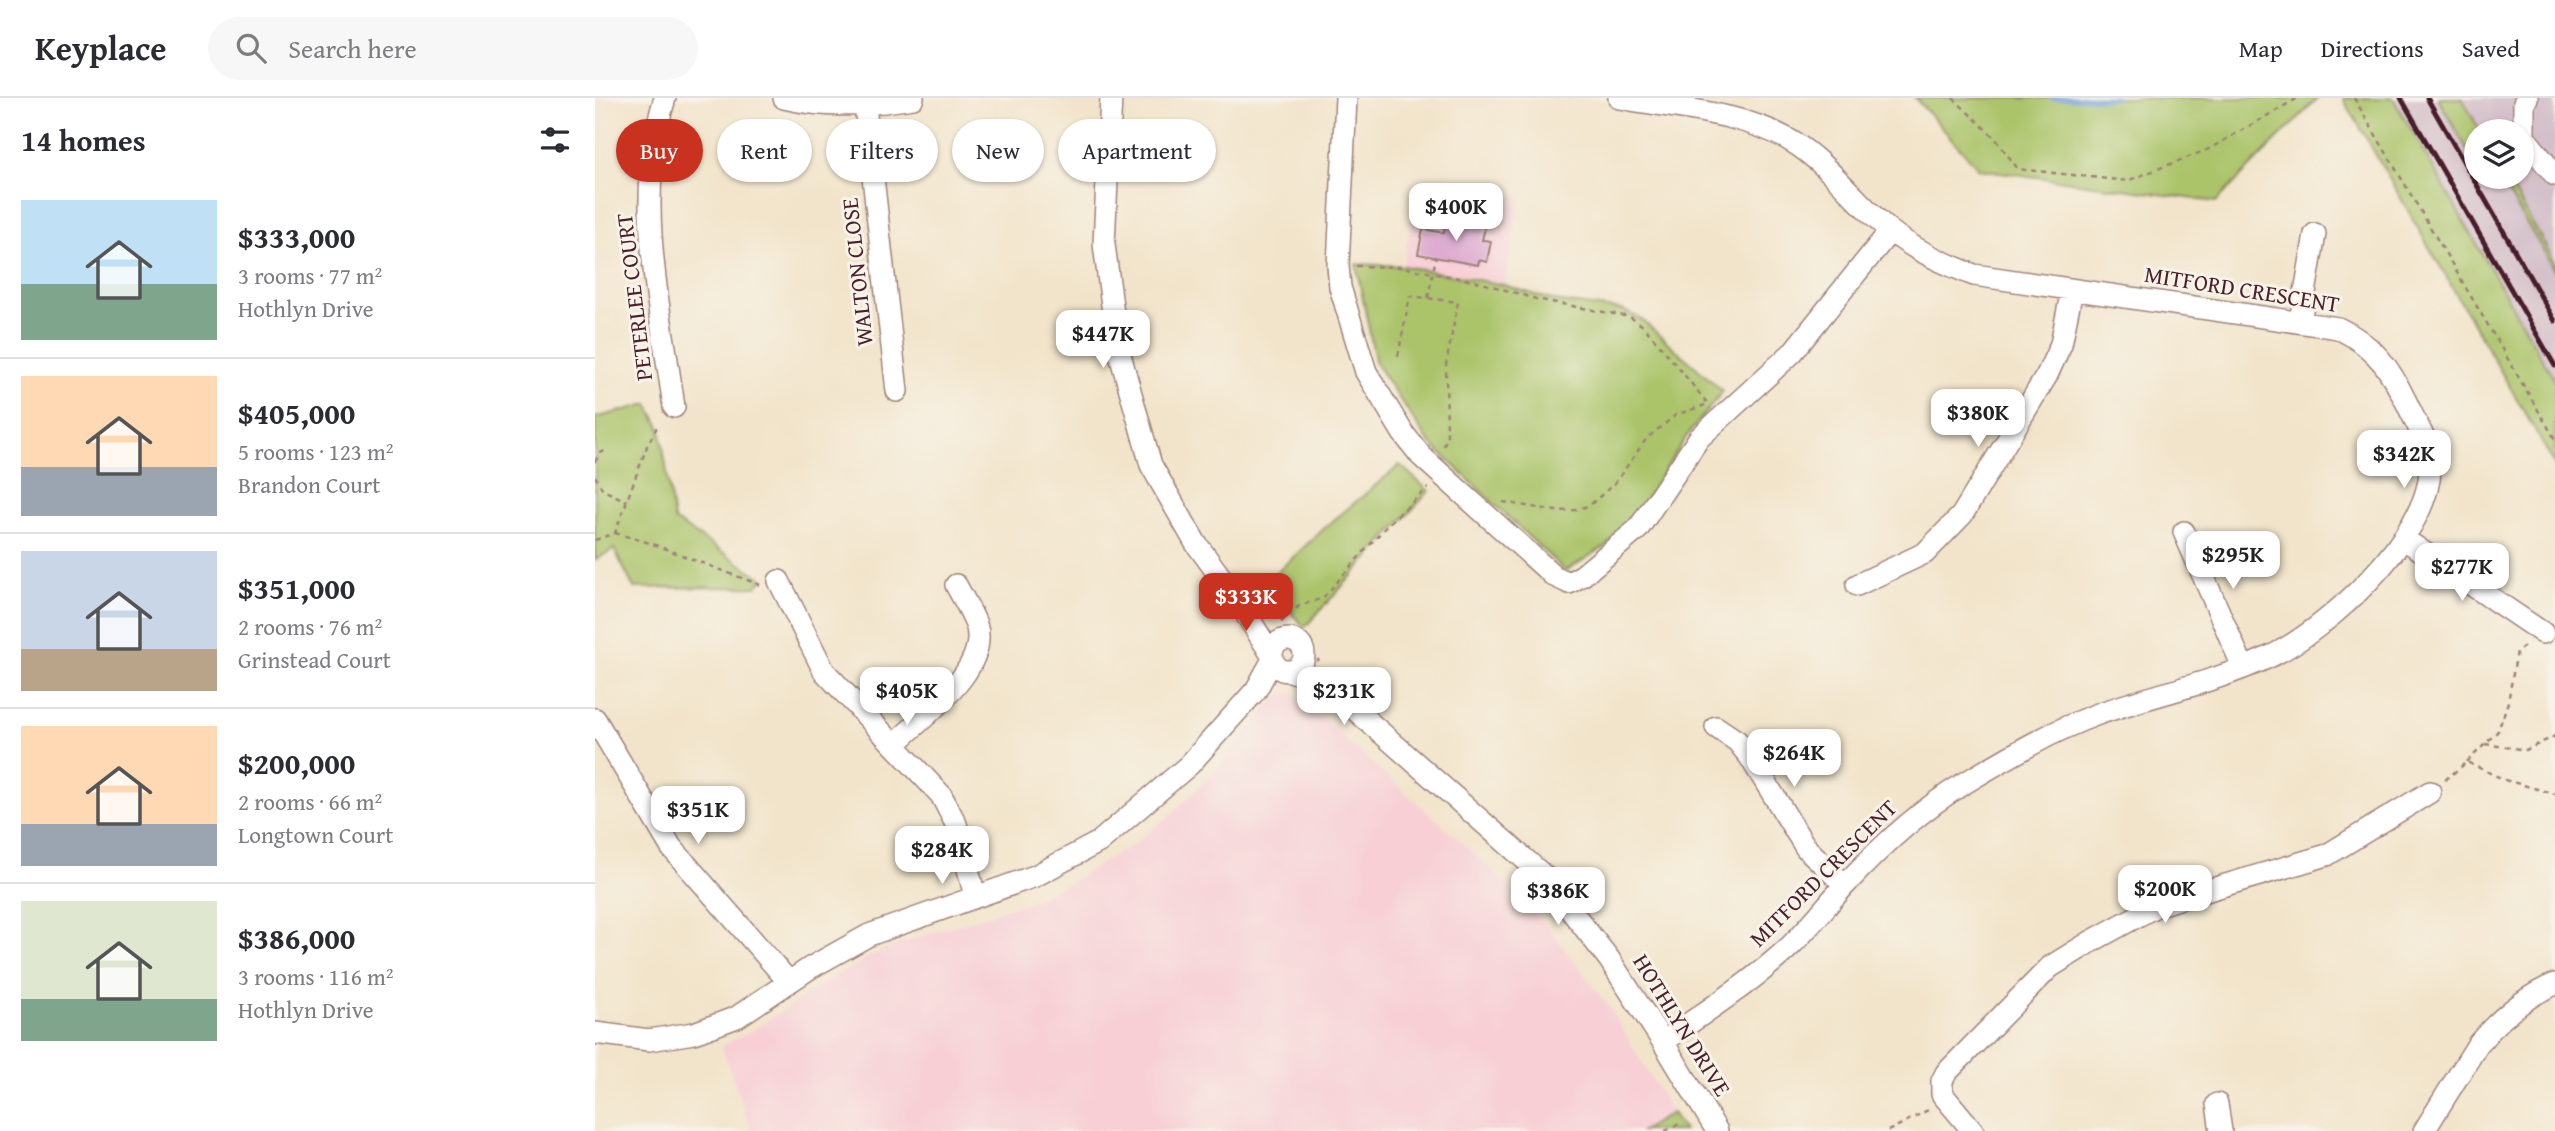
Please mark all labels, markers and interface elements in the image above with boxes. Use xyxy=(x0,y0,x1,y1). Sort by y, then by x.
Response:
search box xyxy=(208,17,698,80)
text: Keyplace xyxy=(35,24,166,72)
icon: search xyxy=(232,29,270,67)
text: Search here xyxy=(288,29,417,68)
text: Map xyxy=(2239,31,2283,66)
text: Directions xyxy=(2321,31,2424,66)
text: Saved xyxy=(2462,31,2520,66)
text: 14 homes xyxy=(21,118,146,162)
chip: Buy xyxy=(616,119,703,182)
chip: Rent xyxy=(717,119,812,182)
chip: Filters xyxy=(826,119,938,182)
chip: New xyxy=(952,119,1044,182)
chip: Apartment xyxy=(1058,119,1216,182)
map controls xyxy=(2464,119,2534,189)
button: layers xyxy=(2464,119,2534,189)
icon: filters xyxy=(536,121,574,159)
pin: $400K xyxy=(1407,184,1505,243)
text: $400K xyxy=(1425,189,1487,222)
street label: WALTON CLOSE xyxy=(832,196,881,348)
street label: PETERLEE COURT xyxy=(607,211,660,383)
text: $333,000 xyxy=(238,215,355,259)
icon: home xyxy=(77,228,161,312)
street label: MITFORD CRESCENT xyxy=(2142,257,2342,320)
text: 3 rooms · 77 m² xyxy=(238,259,382,292)
text: Hothlyn Drive xyxy=(238,292,374,325)
pin: $447K xyxy=(1054,310,1152,370)
text: $447K xyxy=(1072,316,1134,349)
pin: $380K xyxy=(1929,390,2027,449)
text: $405,000 xyxy=(238,391,355,435)
text: $380K xyxy=(1947,395,2009,428)
icon: home xyxy=(77,404,161,488)
pin: $342K xyxy=(2355,430,2453,490)
text: 5 rooms · 123 m² xyxy=(238,435,393,468)
text: $342K xyxy=(2373,436,2435,469)
text: Brandon Court xyxy=(238,468,380,501)
pin: $295K xyxy=(2184,532,2282,591)
text: $295K xyxy=(2202,537,2264,570)
pin: $277K xyxy=(2413,544,2511,603)
text: $277K xyxy=(2431,549,2493,582)
text: $351,000 xyxy=(238,566,355,610)
pin: $333K xyxy=(1197,574,1295,633)
icon: home xyxy=(77,579,161,663)
text: $333K xyxy=(1215,579,1277,612)
text: 2 rooms · 76 m² xyxy=(238,610,382,643)
text: Grinstead Court xyxy=(238,643,391,676)
pin: $405K xyxy=(858,668,956,727)
pin: $231K xyxy=(1295,668,1393,727)
text: $405K xyxy=(876,673,938,706)
text: $231K xyxy=(1313,673,1375,706)
pin: $264K xyxy=(1745,730,1843,789)
text: $264K xyxy=(1763,735,1825,768)
text: $200,000 xyxy=(238,741,355,785)
icon: home xyxy=(77,754,161,838)
text: 2 rooms · 66 m² xyxy=(238,785,382,818)
pin: $351K xyxy=(649,786,747,846)
street label: MITFORD CRESCENT xyxy=(1741,791,1904,954)
text: $351K xyxy=(667,792,729,825)
text: Longtown Court xyxy=(238,818,393,851)
pin: $284K xyxy=(893,826,991,886)
text: $284K xyxy=(911,832,973,865)
pin: $200K xyxy=(2116,866,2214,925)
pin: $386K xyxy=(1509,868,1607,927)
text: $200K xyxy=(2134,871,2196,904)
text: $386K xyxy=(1527,873,1589,906)
text: $386,000 xyxy=(238,916,355,960)
icon: home xyxy=(77,929,161,1013)
street label: HOTHLYN DRIVE xyxy=(1626,947,1739,1102)
text: 3 rooms · 116 m² xyxy=(238,960,393,993)
text: Hothlyn Drive xyxy=(238,993,374,1026)

